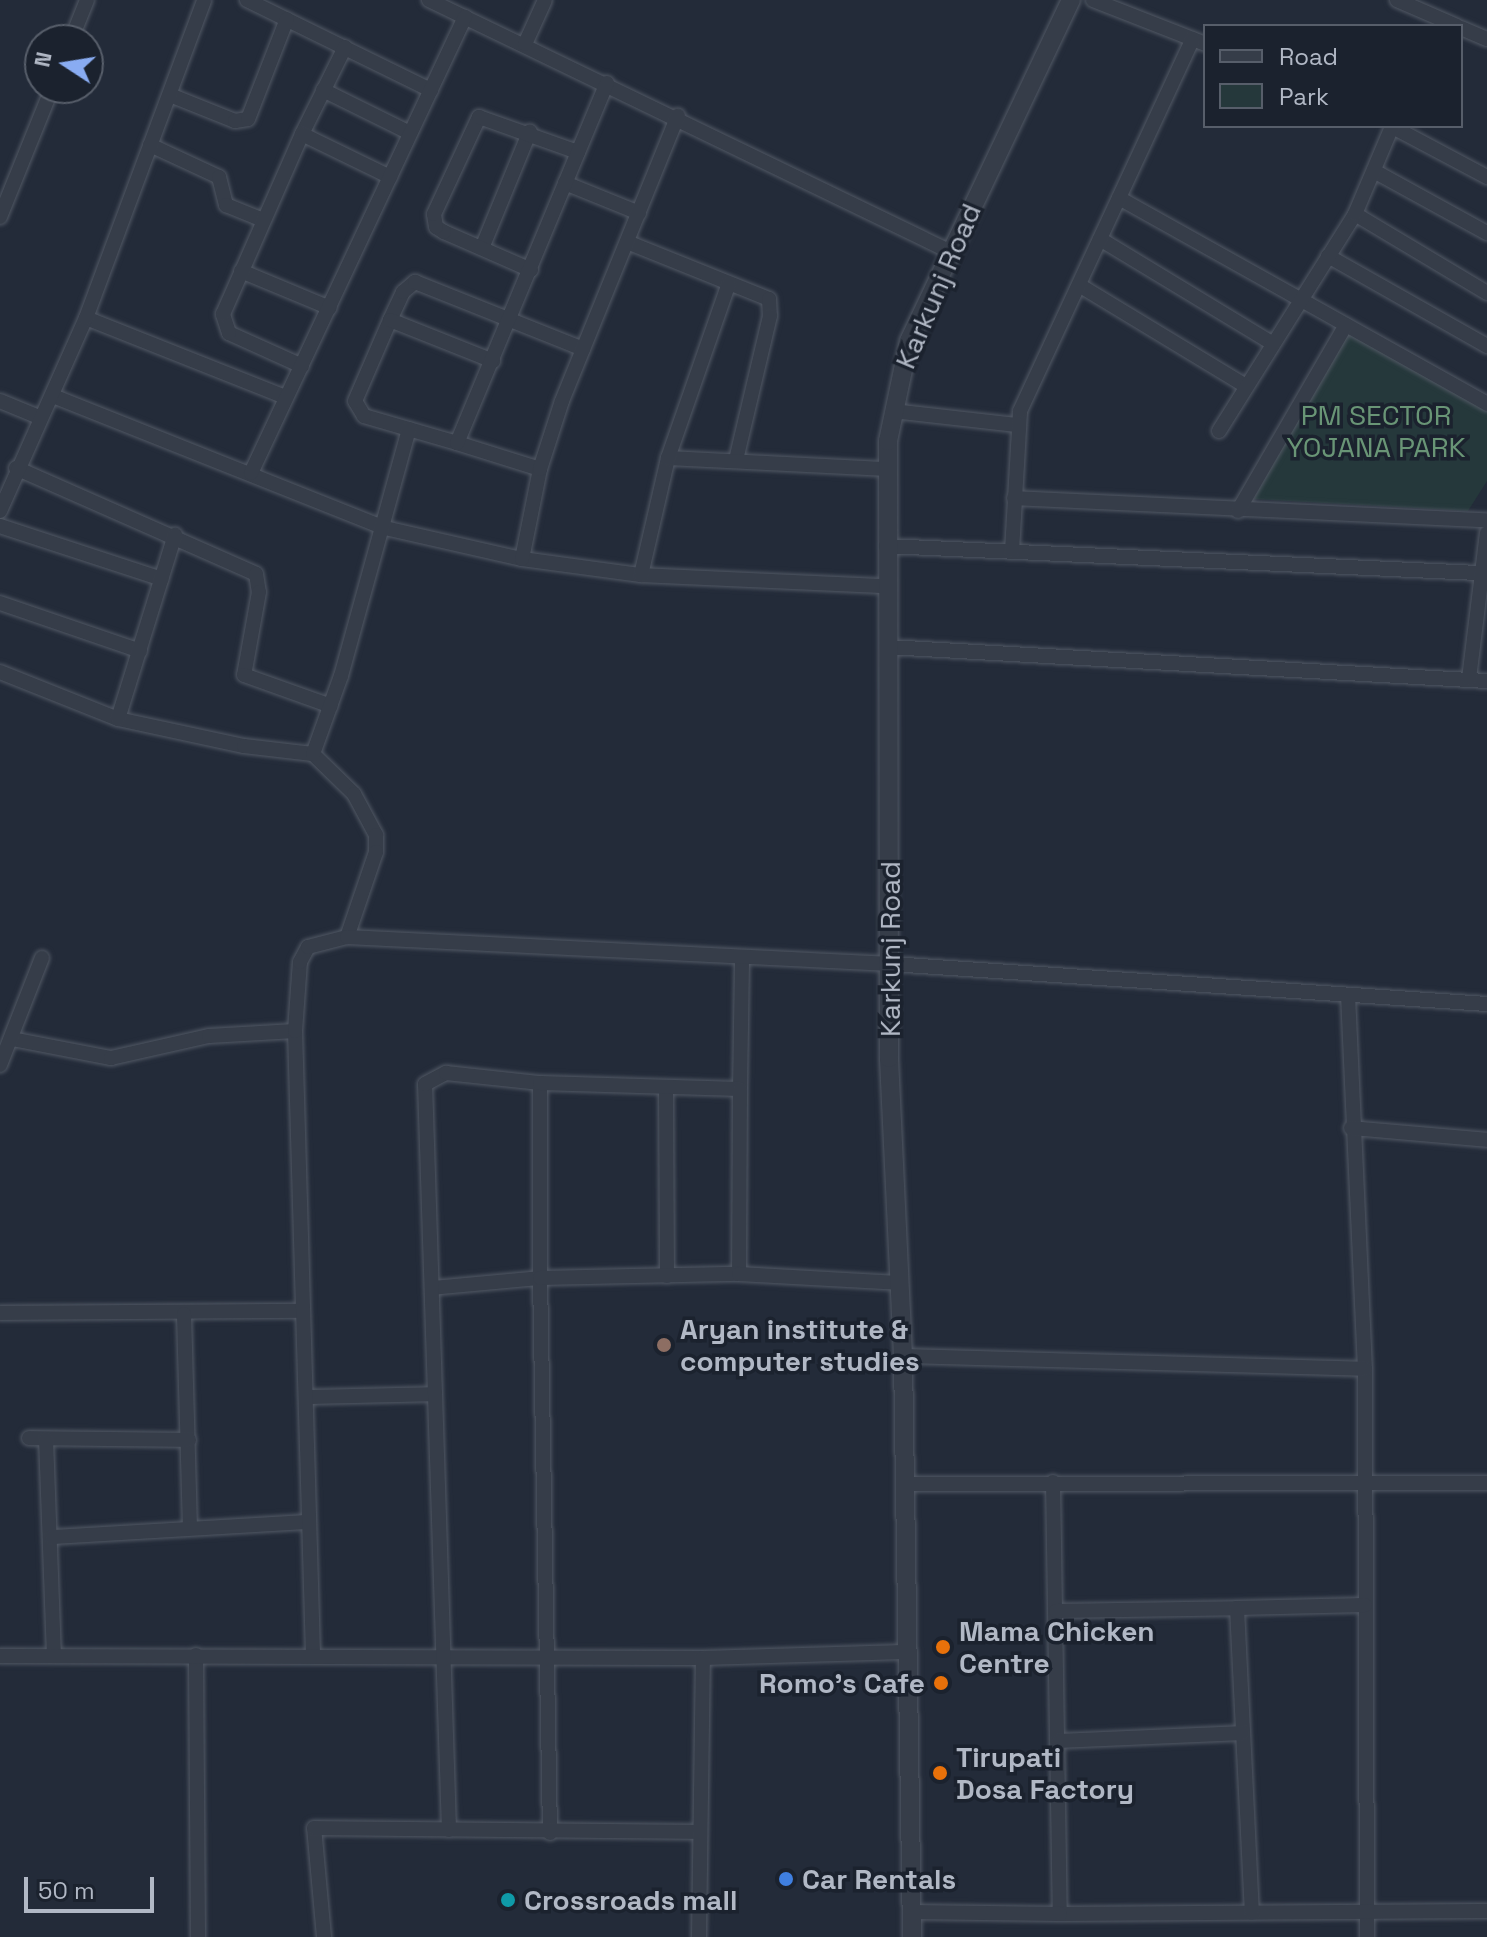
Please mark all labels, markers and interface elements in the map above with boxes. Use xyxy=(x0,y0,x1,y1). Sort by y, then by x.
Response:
north arrow xyxy=(24,24,104,104)
legend xyxy=(1203,24,1463,128)
text: Road xyxy=(1279,41,1338,72)
text: N xyxy=(27,49,58,70)
text: Park xyxy=(1279,81,1329,112)
street label: Karkunj Road xyxy=(888,198,988,374)
park label: PM SECTOR YOJANA PARK xyxy=(1286,398,1466,464)
street label: Karkunj Road xyxy=(873,861,907,1037)
place label: Aryan institute & computer studies xyxy=(680,1312,920,1378)
marker: Aryan institute & computer studies xyxy=(655,1336,673,1354)
place label: Mama Chicken Centre xyxy=(959,1614,1155,1680)
marker: Mama Chicken Centre xyxy=(934,1638,952,1656)
place label: Romo's Cafe xyxy=(759,1666,925,1700)
marker: Romo's Cafe xyxy=(932,1674,950,1692)
place label: Tirupati Dosa Factory xyxy=(956,1740,1134,1806)
marker: Tirupati Dosa Factory xyxy=(931,1764,949,1782)
scale bar xyxy=(28,1861,158,1911)
place label: Car Rentals xyxy=(802,1862,956,1896)
marker: Car Rentals xyxy=(777,1870,795,1888)
text: 50 m xyxy=(38,1875,95,1906)
place label: Crossroads mall xyxy=(524,1883,737,1917)
marker: Crossroads mall xyxy=(499,1891,517,1909)

